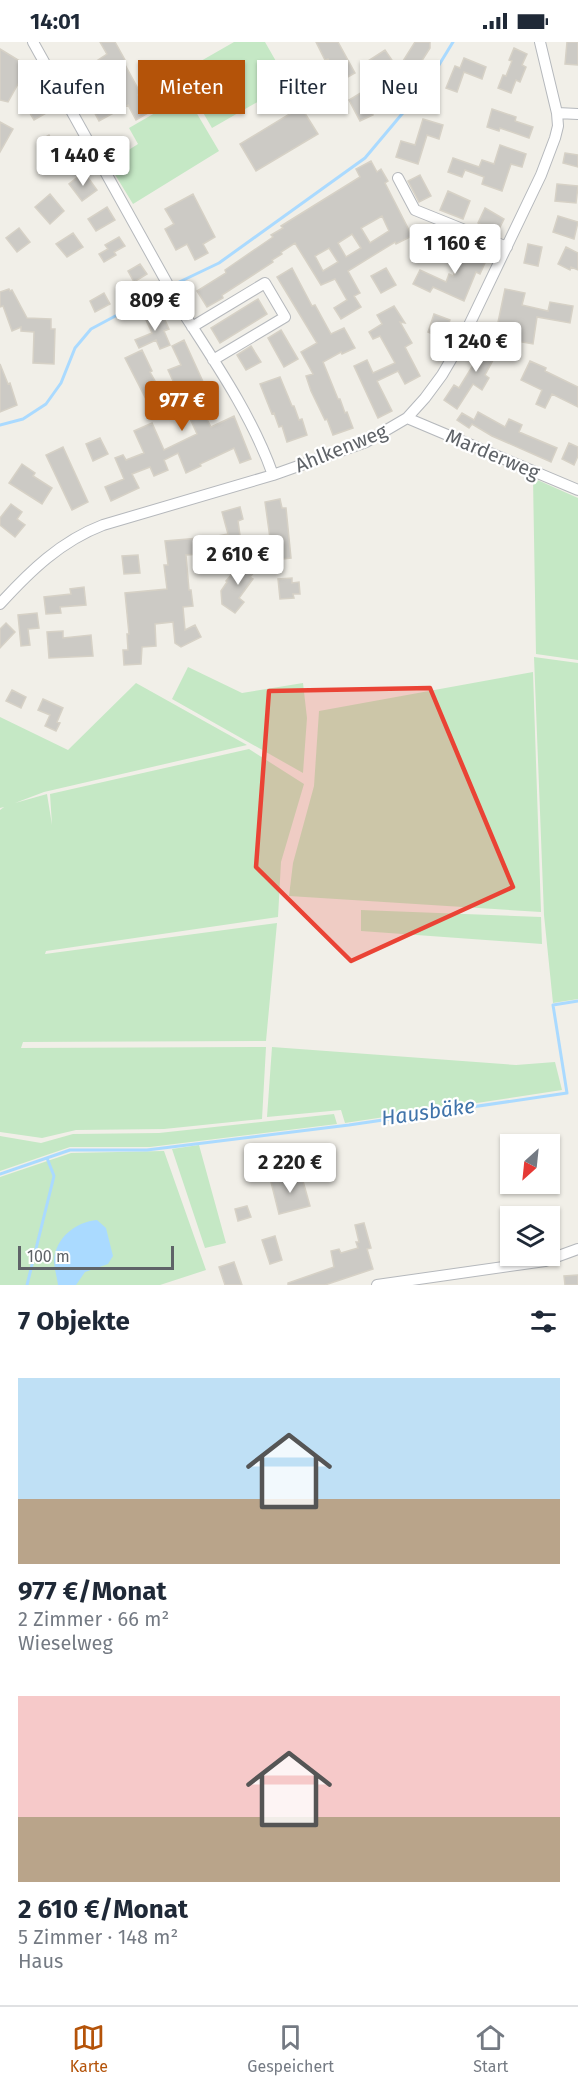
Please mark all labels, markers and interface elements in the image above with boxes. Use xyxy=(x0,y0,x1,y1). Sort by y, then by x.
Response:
text: 14:01 xyxy=(30,8,81,35)
chip: Kaufen xyxy=(18,60,126,114)
chip: Mieten xyxy=(138,60,245,114)
chip: Filter xyxy=(257,60,348,114)
chip: Neu xyxy=(360,60,440,114)
pin: 1 440 € xyxy=(28,136,138,187)
text: 1 440 € xyxy=(51,143,115,167)
pin: 1 160 € xyxy=(400,224,510,275)
text: 1 160 € xyxy=(424,231,486,255)
pin: 809 € xyxy=(113,281,197,332)
text: 809 € xyxy=(130,288,180,312)
pin: 1 240 € xyxy=(421,322,531,373)
text: 1 240 € xyxy=(444,329,508,353)
pin: 977 € xyxy=(140,381,224,432)
text: 977 € xyxy=(159,388,205,412)
street label: Ahlkenweg xyxy=(291,418,391,477)
street label: Marderweg xyxy=(442,423,544,485)
pin: 2 610 € xyxy=(183,535,293,586)
text: 2 610 € xyxy=(207,542,269,566)
water label: Hausbäke xyxy=(380,1093,477,1131)
north arrow xyxy=(500,1134,560,1194)
map controls xyxy=(500,1134,560,1266)
pin: 2 220 € xyxy=(235,1143,345,1194)
text: 2 220 € xyxy=(258,1150,322,1174)
button: layers xyxy=(500,1206,560,1266)
scale bar xyxy=(18,1243,174,1270)
text: 100 m xyxy=(27,1247,70,1266)
icon: filters xyxy=(527,1305,560,1338)
text: 7 Objekte xyxy=(18,1306,130,1337)
icon: home xyxy=(235,1417,343,1525)
text: 977 €/Monat xyxy=(18,1576,167,1607)
text: 2 Zimmer · 66 m² xyxy=(18,1607,169,1631)
text: Wieselweg xyxy=(18,1631,113,1655)
icon: home xyxy=(235,1735,343,1843)
text: 2 610 €/Monat xyxy=(18,1894,188,1925)
text: 5 Zimmer · 148 m² xyxy=(18,1925,178,1949)
text: Haus xyxy=(18,1949,63,1973)
tab: Karte xyxy=(70,2021,108,2076)
tab: Gespeichert xyxy=(247,2021,334,2076)
tab: Start xyxy=(473,2021,508,2076)

